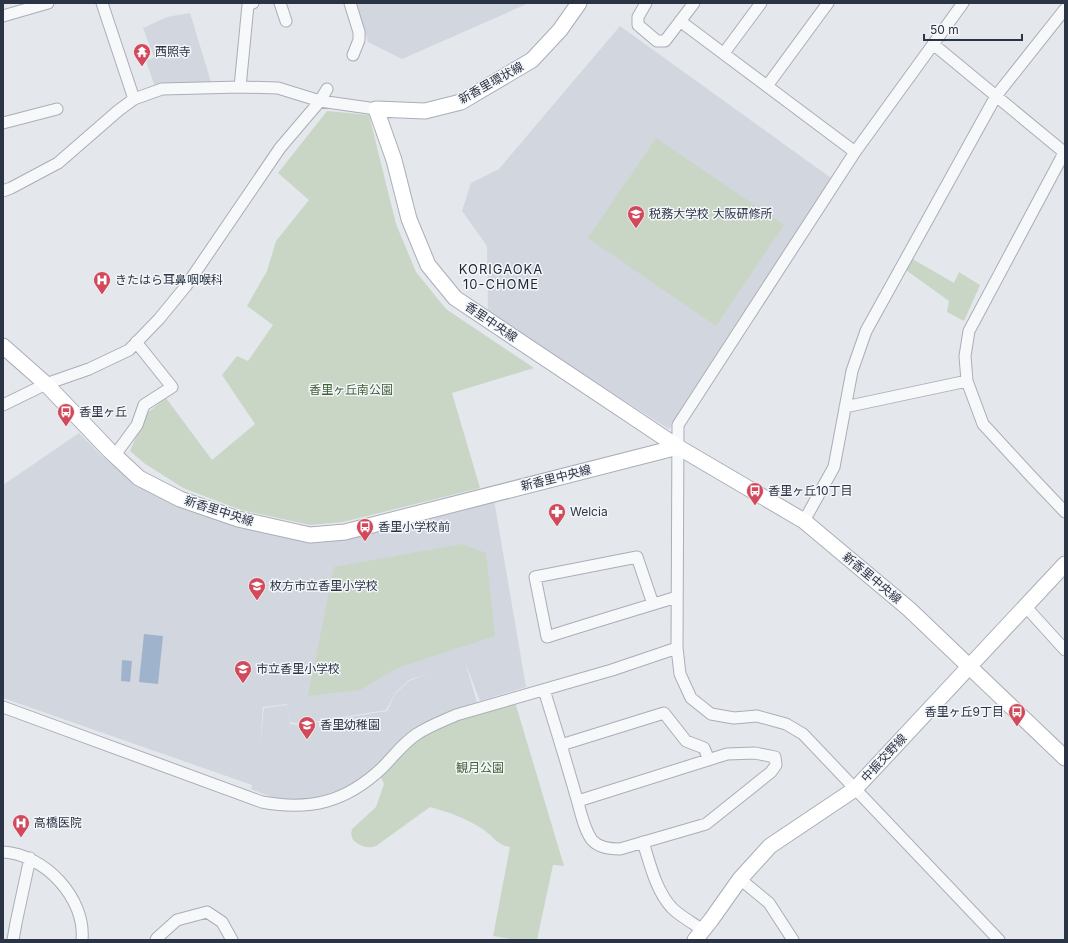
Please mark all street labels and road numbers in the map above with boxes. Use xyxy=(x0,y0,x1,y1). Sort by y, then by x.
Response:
street label: 新香里環状線 xyxy=(456,59,526,107)
street label: 香里中央線 xyxy=(462,299,520,345)
street label: 新香里中央線 xyxy=(519,462,593,494)
street label: 新香里中央線 xyxy=(183,492,256,529)
street label: 新香里中央線 xyxy=(840,549,905,607)
street label: 中振交野線 xyxy=(858,731,910,785)

